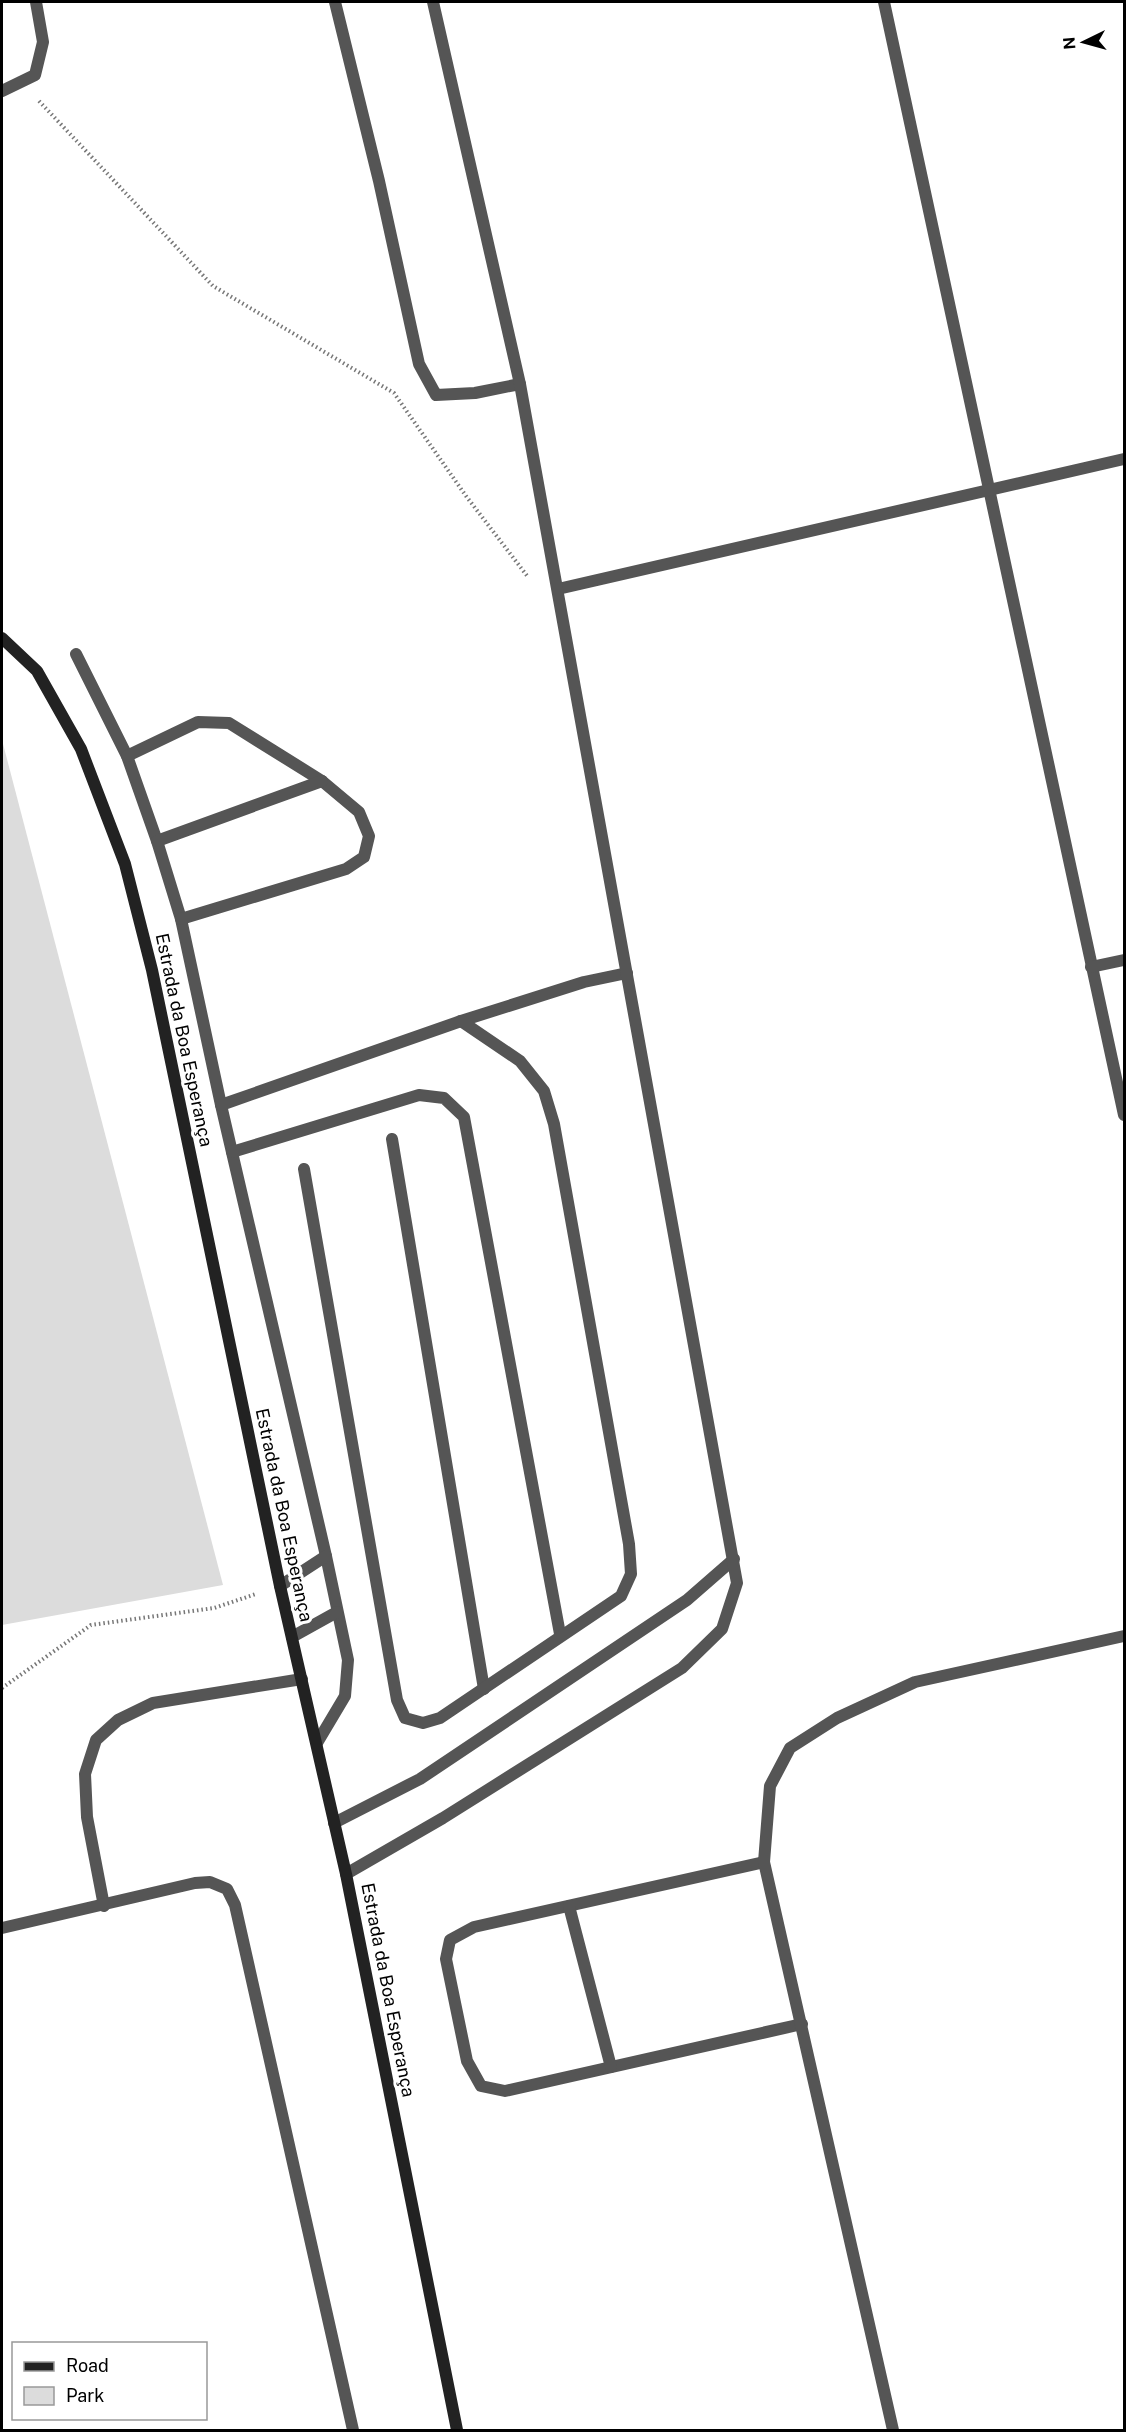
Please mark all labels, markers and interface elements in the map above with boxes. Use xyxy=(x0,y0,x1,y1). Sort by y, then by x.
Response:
north arrow xyxy=(1054,12,1114,72)
text: N xyxy=(1060,36,1080,50)
street label: Estrada da Boa Esperança xyxy=(152,931,217,1149)
street label: Estrada da Boa Esperança xyxy=(252,1406,317,1624)
street label: Estrada da Boa Esperança xyxy=(357,1881,420,2099)
legend xyxy=(12,2342,207,2420)
text: Road xyxy=(66,2355,109,2376)
text: Park xyxy=(66,2385,104,2406)

